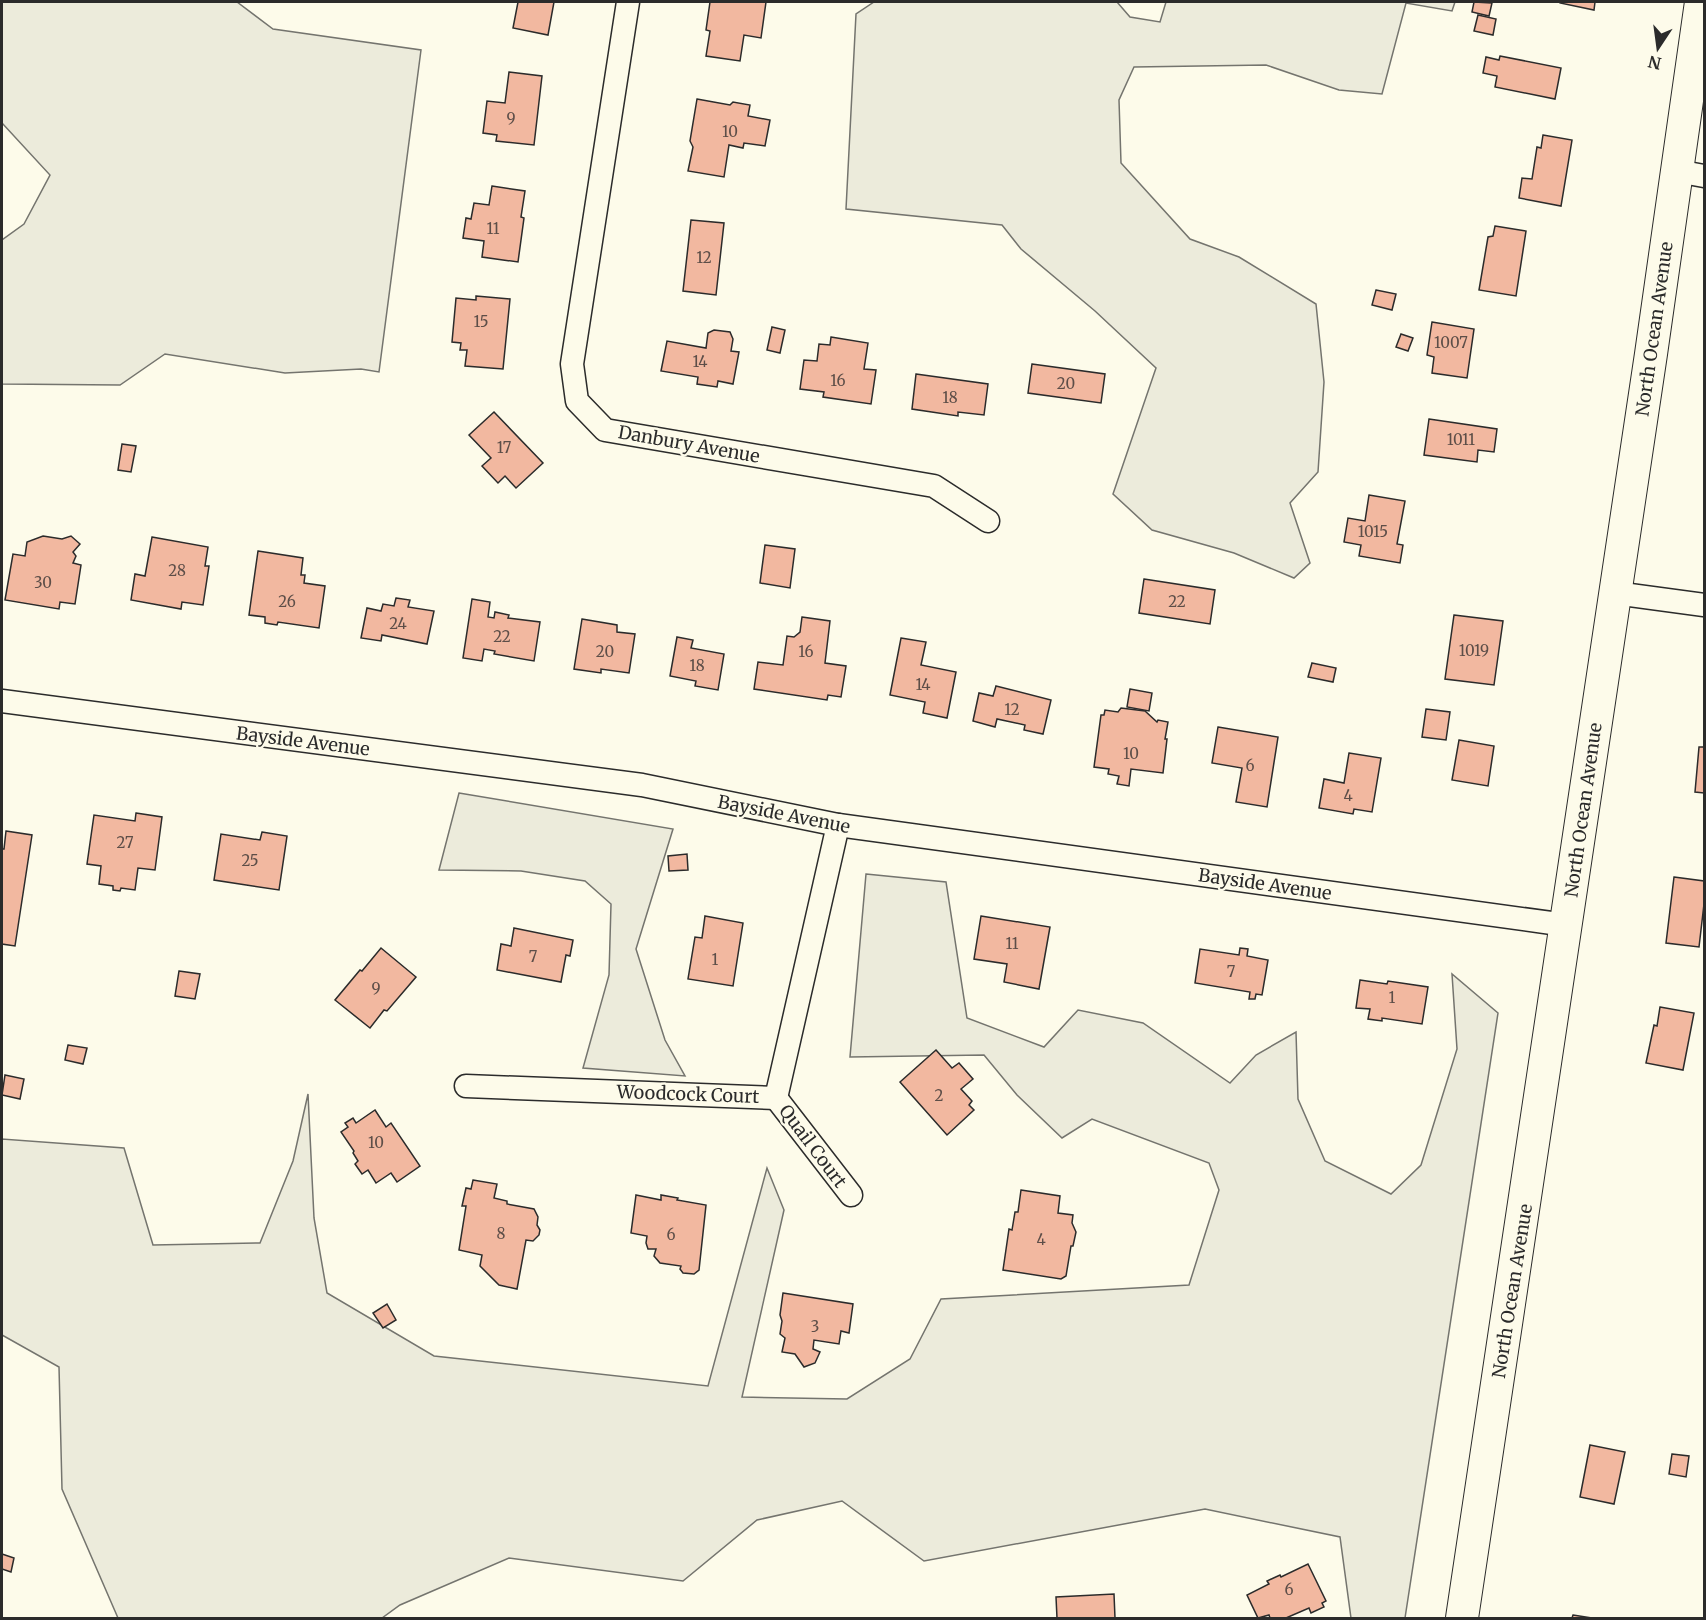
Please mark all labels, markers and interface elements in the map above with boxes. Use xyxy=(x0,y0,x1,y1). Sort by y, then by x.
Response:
north arrow xyxy=(1628,18,1688,78)
text: N xyxy=(1646,51,1663,74)
house number: 9 xyxy=(506,109,516,128)
house number: 10 xyxy=(722,122,738,141)
house number: 11 xyxy=(486,219,500,238)
street label: North Ocean Avenue xyxy=(1630,240,1678,418)
house number: 12 xyxy=(696,248,712,267)
house number: 15 xyxy=(473,312,489,331)
house number: 1007 xyxy=(1434,333,1468,352)
house number: 14 xyxy=(692,352,708,371)
house number: 16 xyxy=(830,371,846,390)
house number: 20 xyxy=(1057,374,1075,393)
house number: 18 xyxy=(942,388,958,407)
street label: Danbury Avenue xyxy=(616,420,762,468)
house number: 1011 xyxy=(1447,430,1475,449)
house number: 17 xyxy=(497,438,512,457)
house number: 1015 xyxy=(1358,522,1388,541)
house number: 28 xyxy=(168,561,186,580)
house number: 30 xyxy=(34,573,52,592)
house number: 26 xyxy=(278,592,296,611)
house number: 22 xyxy=(1168,592,1186,611)
house number: 24 xyxy=(389,614,407,633)
house number: 22 xyxy=(493,627,511,646)
house number: 1019 xyxy=(1459,641,1489,660)
house number: 20 xyxy=(596,642,614,661)
house number: 16 xyxy=(798,642,814,661)
house number: 18 xyxy=(689,656,705,675)
house number: 14 xyxy=(915,675,931,694)
house number: 12 xyxy=(1004,700,1020,719)
street label: Bayside Avenue xyxy=(235,721,371,761)
street label: North Ocean Avenue xyxy=(1559,721,1607,899)
house number: 10 xyxy=(1123,744,1139,763)
house number: 6 xyxy=(1245,756,1255,775)
house number: 4 xyxy=(1343,786,1353,805)
street label: Bayside Avenue xyxy=(716,790,852,838)
house number: 27 xyxy=(117,833,134,852)
house number: 25 xyxy=(241,851,259,870)
street label: Bayside Avenue xyxy=(1197,863,1333,905)
house number: 11 xyxy=(1005,934,1019,953)
house number: 7 xyxy=(529,947,538,966)
house number: 1 xyxy=(712,950,719,969)
house number: 7 xyxy=(1227,962,1236,981)
house number: 9 xyxy=(371,979,381,998)
house number: 1 xyxy=(1389,988,1396,1007)
street label: Woodcock Court xyxy=(615,1080,760,1108)
house number: 2 xyxy=(935,1086,944,1105)
street label: Quail Court xyxy=(774,1100,852,1192)
house number: 10 xyxy=(368,1133,384,1152)
street label: North Ocean Avenue xyxy=(1487,1202,1537,1380)
house number: 8 xyxy=(497,1224,506,1243)
house number: 6 xyxy=(666,1225,676,1244)
house number: 4 xyxy=(1036,1230,1046,1249)
house number: 3 xyxy=(811,1317,819,1336)
house number: 6 xyxy=(1284,1580,1294,1599)

